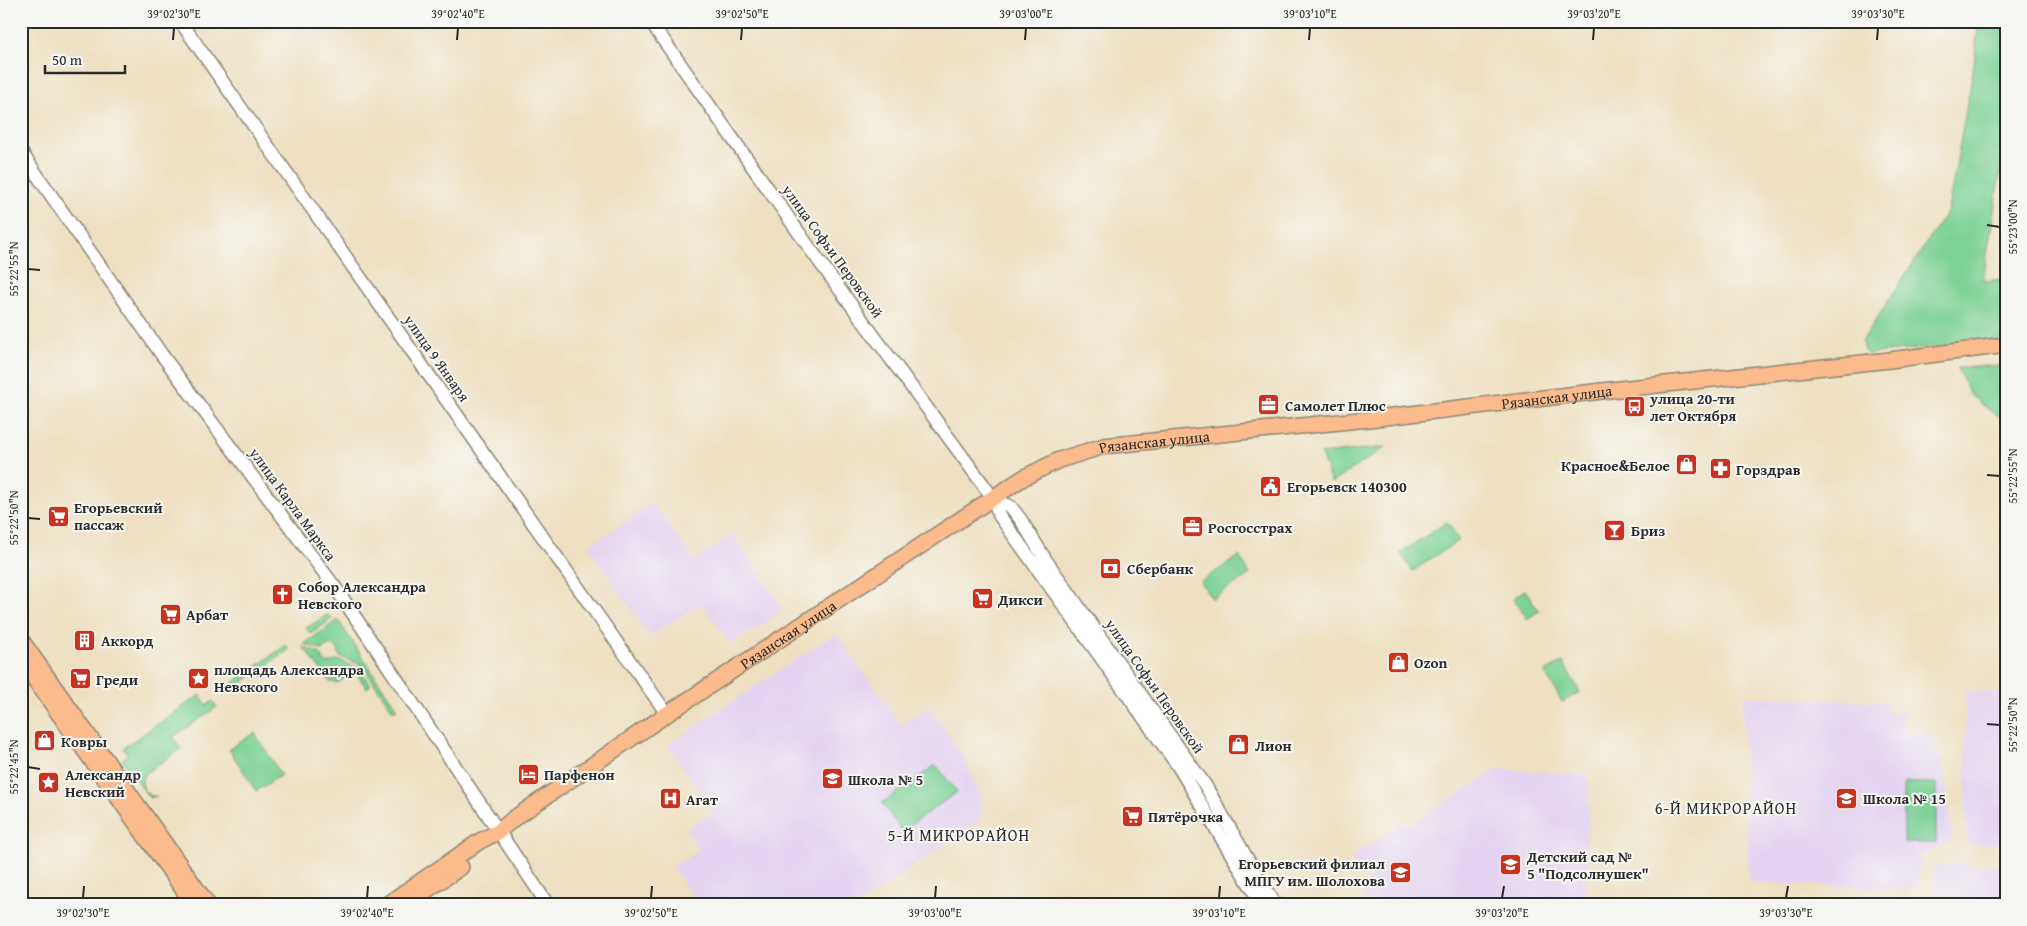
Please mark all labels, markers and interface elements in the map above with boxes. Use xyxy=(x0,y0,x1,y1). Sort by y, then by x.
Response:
text: 39°02'30"E xyxy=(147,5,201,22)
text: 39°02'40"E xyxy=(431,5,485,22)
text: 39°02'50"E xyxy=(715,5,769,22)
text: 39°03'00"E xyxy=(999,5,1053,22)
text: 39°03'10"E xyxy=(1283,5,1337,22)
text: 39°03'20"E xyxy=(1567,5,1621,22)
text: 39°03'30"E xyxy=(1851,5,1905,22)
scale bar xyxy=(45,42,125,74)
text: 50 m xyxy=(52,49,83,70)
street label: улица Софьи Перовской xyxy=(777,179,889,322)
text: 55°23'00"N xyxy=(2004,199,2021,255)
text: 55°22'55"N xyxy=(5,241,22,297)
street label: улица 9 Января xyxy=(399,309,475,406)
street label: Рязанская улица xyxy=(1500,379,1614,413)
place label: улица 20-ти лет Октября xyxy=(1649,388,1736,426)
office icon: Самолет Плюс xyxy=(1257,393,1281,417)
place label: Самолет Плюс xyxy=(1285,395,1386,416)
bus stop icon: улица 20-ти лет Октября xyxy=(1622,395,1646,419)
street label: Рязанская улица xyxy=(1096,425,1211,458)
street label: улица Карла Маркса xyxy=(244,442,342,566)
text: 55°22'55"N xyxy=(2004,448,2021,504)
shop icon: Красное&Белое xyxy=(1674,453,1698,477)
place label: Красное&Белое xyxy=(1561,455,1670,476)
pharmacy icon: Горздрав xyxy=(1708,457,1732,481)
place label: Горздрав xyxy=(1736,459,1801,480)
public building icon: Егорьевск 140300 xyxy=(1259,474,1283,498)
place label: Егорьевск 140300 xyxy=(1287,476,1407,497)
text: 55°22'50"N xyxy=(5,490,22,546)
place label: Егорьевский пассаж xyxy=(74,497,163,535)
supermarket icon: Егорьевский пассаж xyxy=(46,504,70,528)
office icon: Росгосстрах xyxy=(1180,515,1204,539)
place label: Росгосстрах xyxy=(1208,517,1292,538)
bar icon: Бриз xyxy=(1603,518,1627,542)
place label: Бриз xyxy=(1631,520,1665,541)
bank icon: Сбербанк xyxy=(1099,556,1123,580)
place label: Сбербанк xyxy=(1127,558,1194,579)
place label: Собор Александра Невского xyxy=(298,576,426,614)
church icon: Собор Александра Невского xyxy=(270,583,294,607)
supermarket icon: Дикси xyxy=(970,587,994,611)
place label: Дикси xyxy=(997,589,1043,610)
street label: Рязанская улица xyxy=(736,594,841,673)
supermarket icon: Арбат xyxy=(158,602,182,626)
place label: Арбат xyxy=(186,604,229,625)
street label: улица Софьи Перовской xyxy=(1100,614,1209,758)
building icon: Аккорд xyxy=(73,628,97,652)
place label: Аккорд xyxy=(101,630,154,651)
shop icon: Ozon xyxy=(1386,650,1410,674)
place label: Ozon xyxy=(1414,652,1448,673)
place label: площадь Александра Невского xyxy=(214,659,364,697)
place icon: площадь Александра Невского xyxy=(186,666,210,690)
supermarket icon: Греди xyxy=(68,667,92,691)
place label: Греди xyxy=(96,669,139,690)
text: 55°22'50"N xyxy=(2004,697,2021,753)
shop icon: Ковры xyxy=(33,729,57,753)
place label: Ковры xyxy=(61,731,107,752)
shop icon: Лион xyxy=(1227,733,1251,757)
place label: Лион xyxy=(1255,735,1292,756)
text: 55°22'45"N xyxy=(5,739,22,795)
hotel icon: Парфенон xyxy=(516,762,540,786)
place label: Александр Невский xyxy=(65,764,141,802)
place label: Парфенон xyxy=(544,764,615,785)
school or university icon: Школа № 5 xyxy=(820,767,844,791)
place label: Школа № 5 xyxy=(848,769,923,790)
place icon: Александр Невский xyxy=(37,771,61,795)
school or university icon: Школа № 15 xyxy=(1835,786,1859,810)
hospital icon: Агат xyxy=(658,787,682,811)
place label: Школа № 15 xyxy=(1863,788,1946,809)
place label: Агат xyxy=(686,789,719,810)
district label: 6-Й МИКРОРАЙОН xyxy=(1655,796,1797,820)
supermarket icon: Пятёрочка xyxy=(1120,804,1144,828)
place label: Пятёрочка xyxy=(1148,806,1224,827)
district label: 5-Й МИКРОРАЙОН xyxy=(888,823,1030,847)
place label: Детский сад № 5 "Подсолнушек" xyxy=(1526,846,1649,884)
place label: Егорьевский филиал МПГУ им. Шолохова xyxy=(1239,853,1385,891)
school or university icon: Детский сад № 5 "Подсолнушек" xyxy=(1499,853,1523,877)
school or university icon: Егорьевский филиал МПГУ им. Шолохова xyxy=(1389,860,1413,884)
text: 39°02'30"E xyxy=(56,904,110,921)
text: 39°02'40"E xyxy=(340,904,394,921)
text: 39°02'50"E xyxy=(624,904,678,921)
text: 39°03'00"E xyxy=(908,904,962,921)
text: 39°03'10"E xyxy=(1192,904,1246,921)
text: 39°03'20"E xyxy=(1475,904,1529,921)
text: 39°03'30"E xyxy=(1759,904,1813,921)

